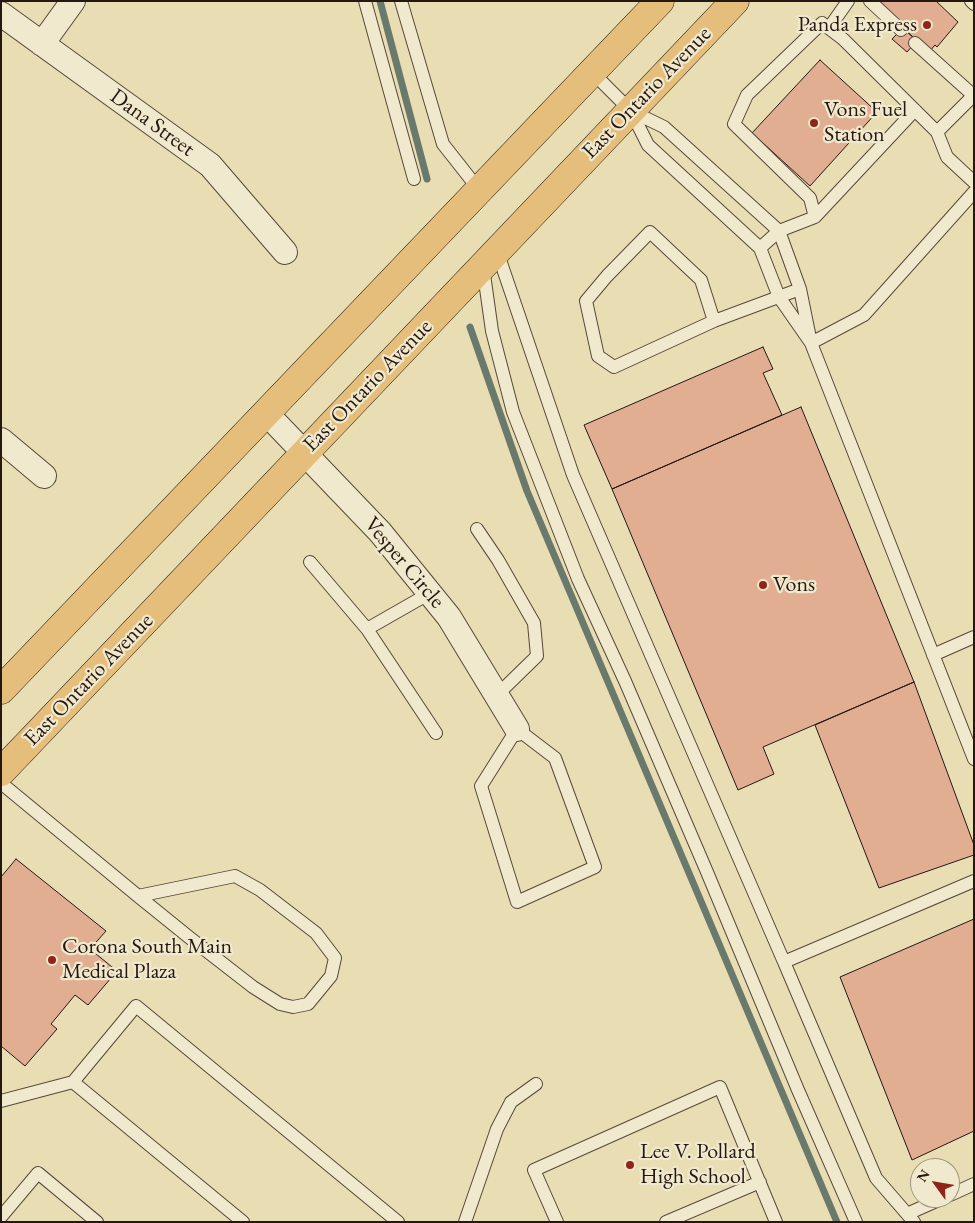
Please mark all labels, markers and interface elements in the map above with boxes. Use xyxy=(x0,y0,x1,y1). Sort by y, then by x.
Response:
place label: Panda Express xyxy=(798,12,917,38)
marker: Panda Express xyxy=(921,19,933,31)
street label: East Ontario Avenue xyxy=(577,21,717,165)
street label: Dana Street xyxy=(104,83,200,163)
place label: Vons Fuel Station xyxy=(824,97,907,148)
marker: Vons Fuel Station xyxy=(808,117,820,129)
street label: East Ontario Avenue xyxy=(298,314,438,458)
street label: Vesper Circle xyxy=(358,512,450,614)
place label: Vons xyxy=(773,572,815,598)
marker: Vons xyxy=(757,579,769,591)
street label: East Ontario Avenue xyxy=(19,608,159,752)
place label: Corona South Main Medical Plaza xyxy=(62,934,232,986)
marker: Corona South Main Medical Plaza xyxy=(46,954,58,966)
place label: Lee V. Pollard High School xyxy=(640,1139,756,1190)
north arrow xyxy=(910,1158,960,1208)
marker: Lee V. Pollard High School xyxy=(624,1159,636,1171)
text: N xyxy=(912,1166,934,1185)

